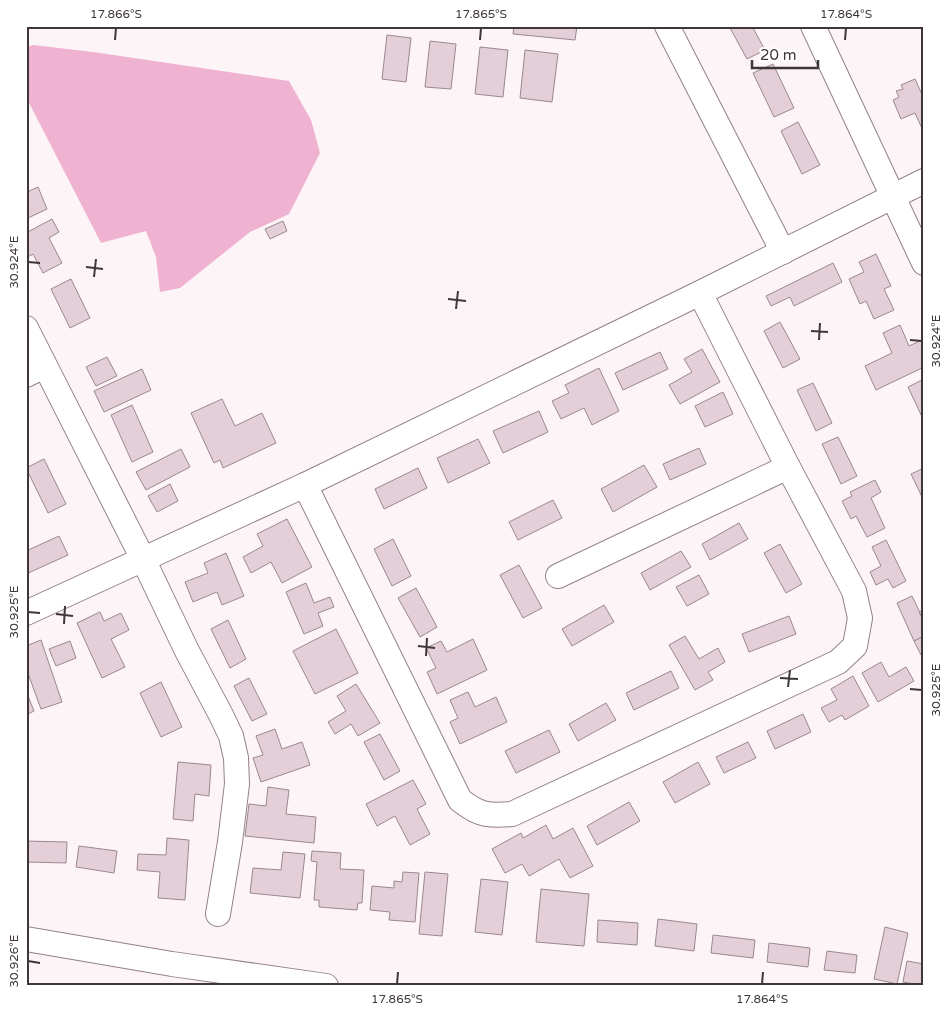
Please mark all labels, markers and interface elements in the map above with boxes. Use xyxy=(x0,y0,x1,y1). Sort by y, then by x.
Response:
text: 17.866°S xyxy=(90,7,142,21)
text: 17.865°S xyxy=(455,7,507,21)
text: 17.864°S xyxy=(820,7,872,21)
scale bar xyxy=(752,38,819,70)
text: 20 m xyxy=(760,46,797,64)
text: 30.924°E xyxy=(7,235,21,289)
text: 30.924°E xyxy=(929,314,943,368)
text: 30.925°E xyxy=(7,585,21,638)
text: 30.925°E xyxy=(929,663,943,716)
text: 30.926°E xyxy=(7,934,21,987)
text: 17.865°S xyxy=(371,992,423,1006)
text: 17.864°S xyxy=(736,992,788,1006)

